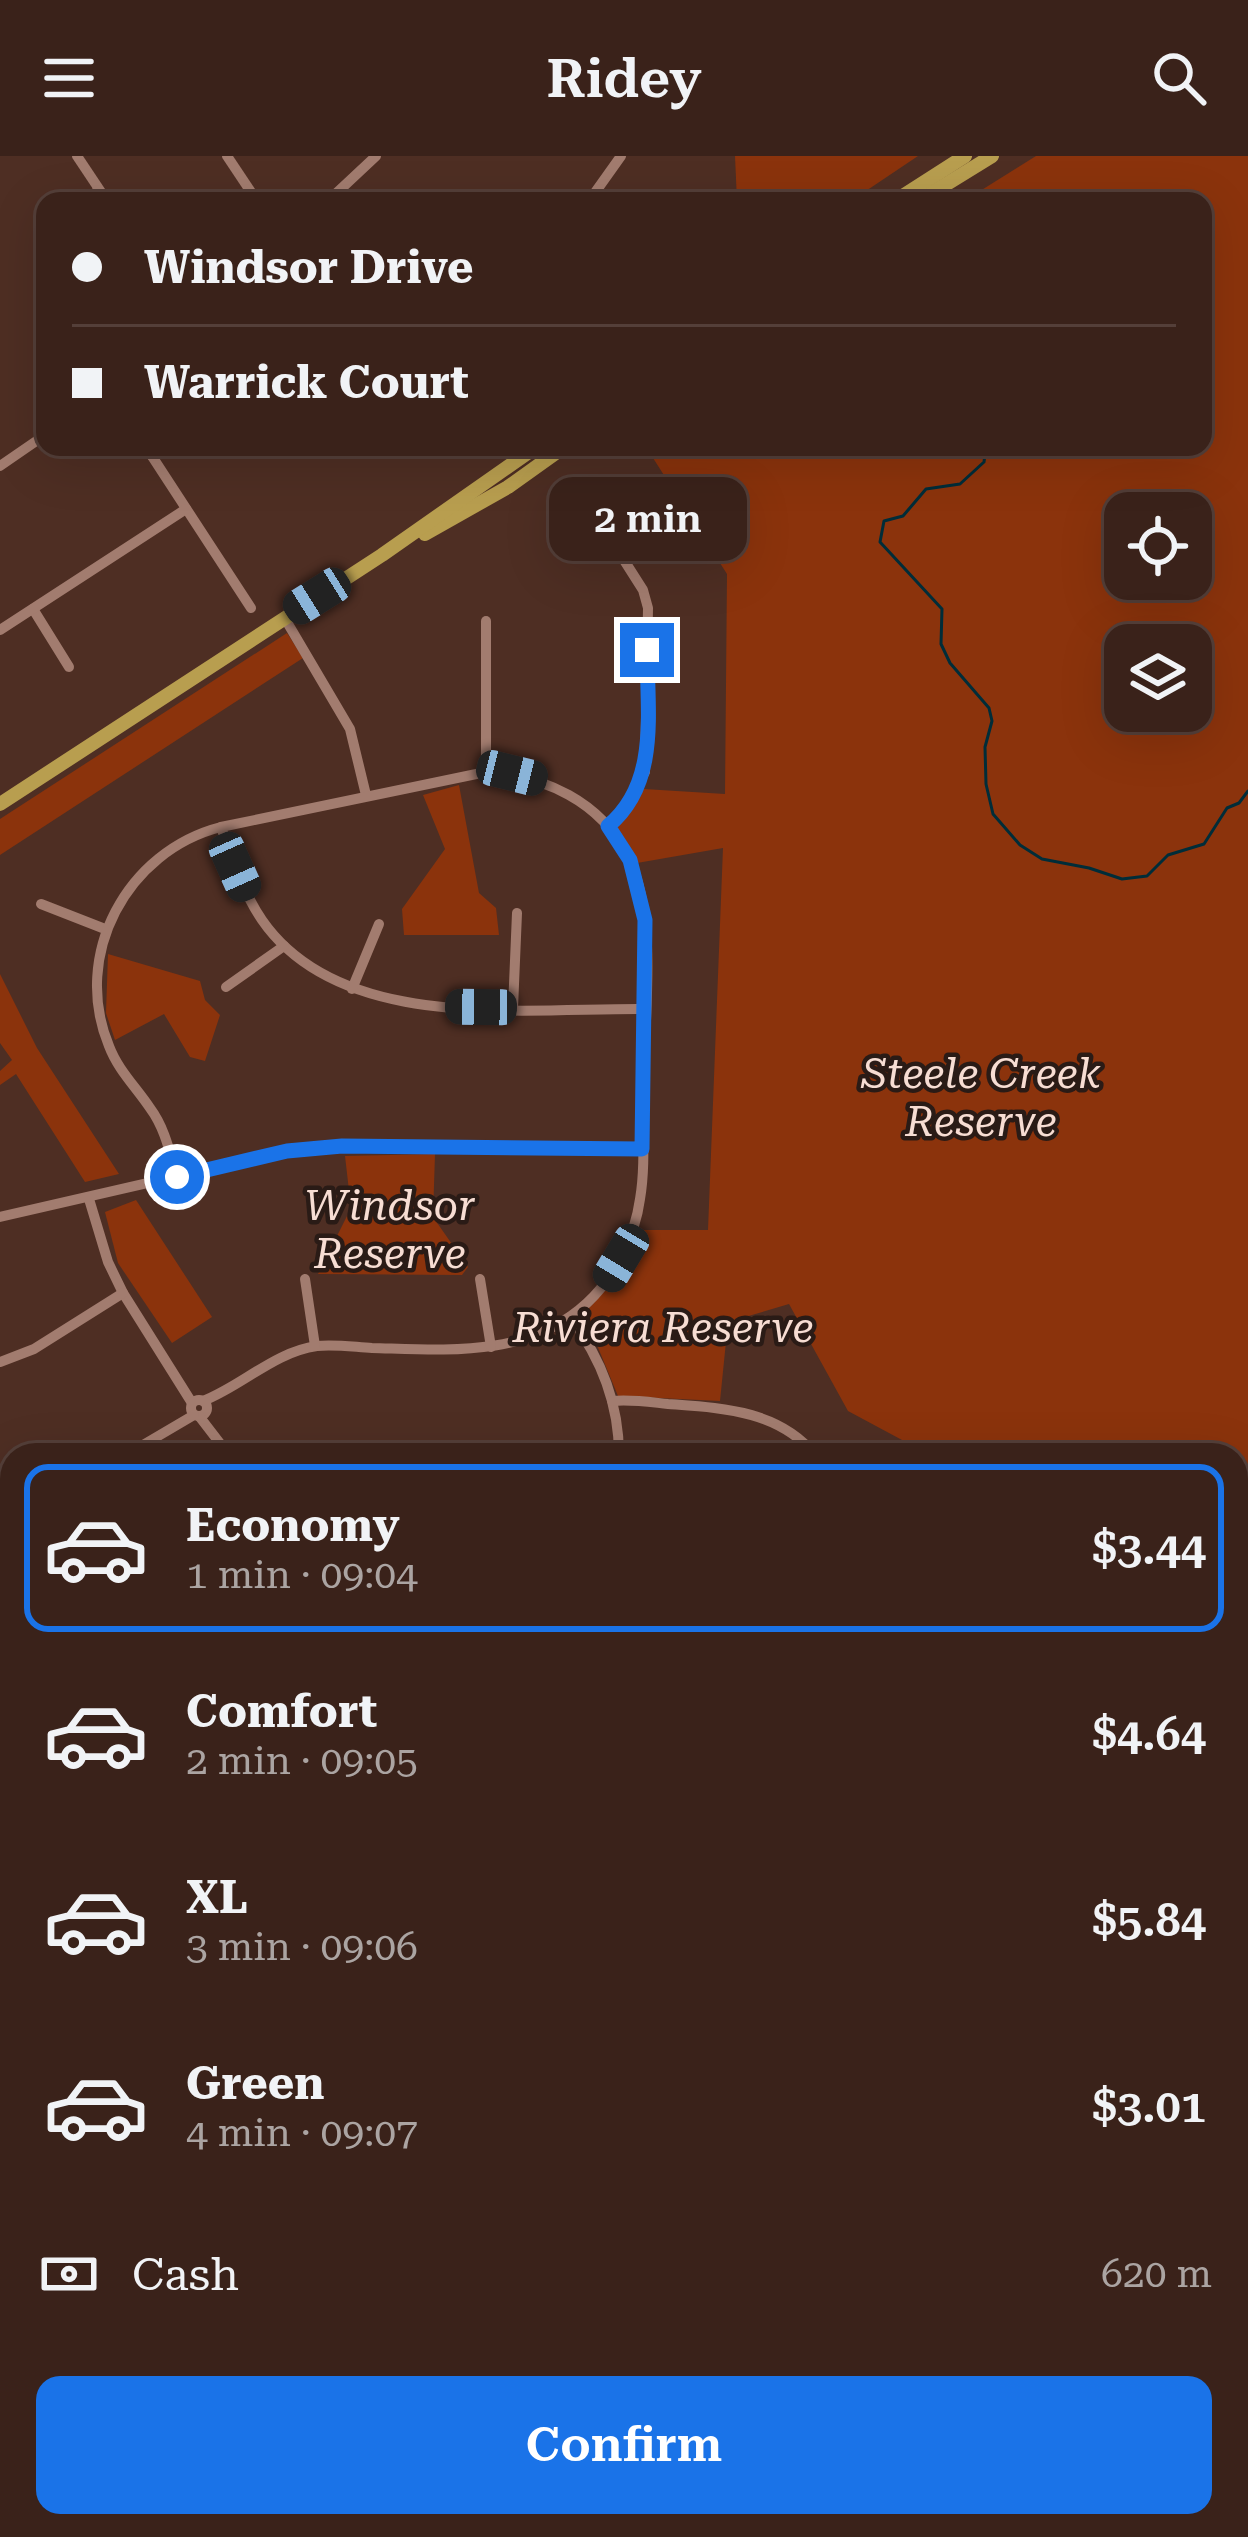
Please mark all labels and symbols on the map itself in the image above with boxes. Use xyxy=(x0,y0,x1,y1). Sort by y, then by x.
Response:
callout: 2 min xyxy=(548,476,746,560)
car xyxy=(277,562,357,630)
route end xyxy=(620,623,674,677)
car xyxy=(473,747,551,799)
car xyxy=(204,827,266,907)
car xyxy=(445,988,517,1026)
park label: Steele Creek Reserve xyxy=(861,1049,1101,1146)
route start xyxy=(150,1150,204,1204)
park label: Windsor Reserve xyxy=(304,1181,476,1278)
car xyxy=(587,1218,655,1298)
park label: Riviera Reserve xyxy=(511,1303,814,1352)

